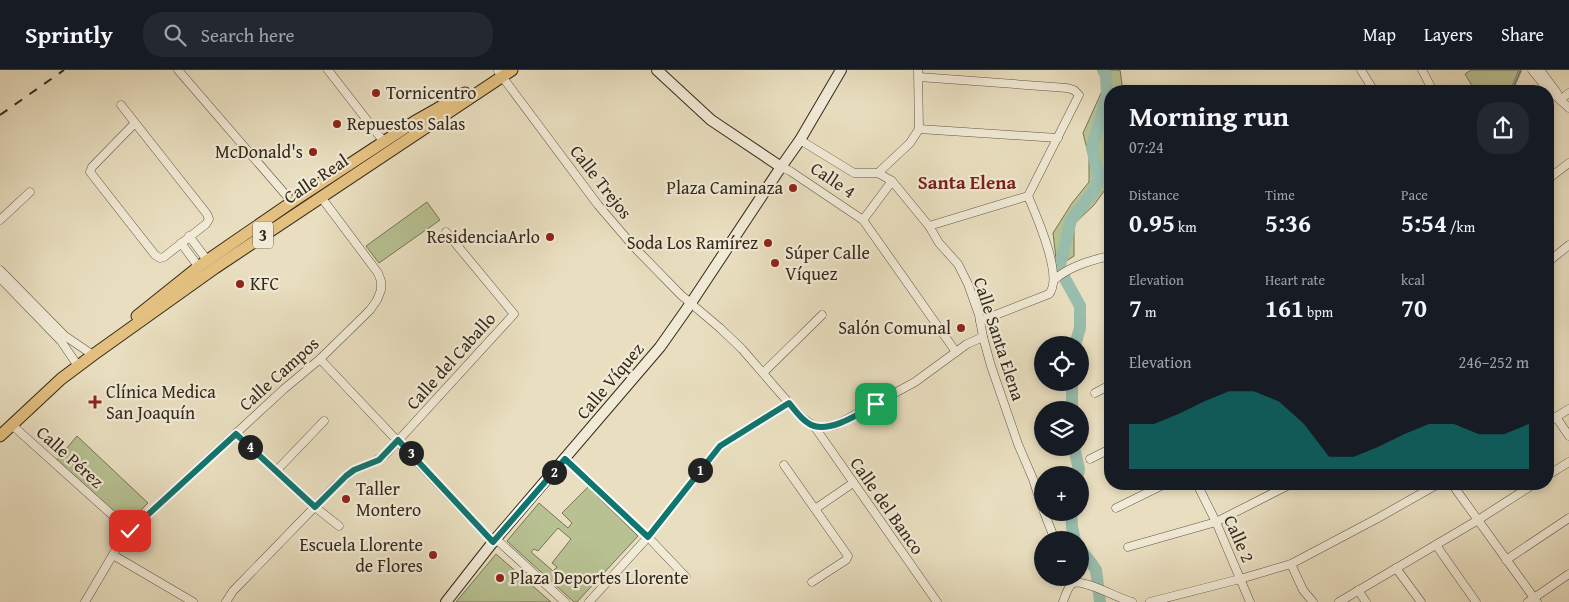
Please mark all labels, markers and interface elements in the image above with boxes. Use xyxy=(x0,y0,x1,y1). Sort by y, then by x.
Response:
search box xyxy=(143,12,493,57)
text: Sprintly xyxy=(25,17,113,52)
icon: search xyxy=(161,21,189,49)
text: Search here xyxy=(201,21,294,49)
text: Map xyxy=(1363,21,1396,48)
text: Layers xyxy=(1424,21,1473,48)
text: Share xyxy=(1501,21,1544,48)
place label: Tornicentro xyxy=(386,79,476,106)
marker: Tornicentro xyxy=(370,87,382,99)
text: Morning run xyxy=(1129,95,1289,136)
button: share xyxy=(1477,102,1529,154)
place label: Repuestos Salas xyxy=(347,110,466,137)
marker: Repuestos Salas xyxy=(331,118,343,130)
text: 07:24 xyxy=(1129,135,1164,159)
place label: McDonald's xyxy=(215,138,303,165)
street label: Calle Trejos xyxy=(564,139,639,225)
marker: McDonald's xyxy=(307,146,319,158)
street label: Calle Real xyxy=(278,147,354,210)
street label: Calle 4 xyxy=(805,155,861,205)
district label: Santa Elena xyxy=(918,168,1016,196)
place label: Plaza Caminaza xyxy=(666,174,783,201)
marker: Plaza Caminaza xyxy=(787,182,799,194)
text: Distance xyxy=(1129,185,1179,205)
text: Time xyxy=(1265,185,1295,205)
text: Pace xyxy=(1401,185,1428,205)
text: 0.95 xyxy=(1129,205,1175,241)
text: 5:36 xyxy=(1265,205,1311,241)
text: 5:54 xyxy=(1401,205,1447,241)
text: km xyxy=(1175,217,1197,237)
text: /km xyxy=(1447,217,1475,237)
road number: 3 xyxy=(253,222,273,248)
place label: ResidenciaArlo xyxy=(427,223,540,250)
place label: Soda Los Ramírez xyxy=(627,229,758,256)
marker: ResidenciaArlo xyxy=(544,231,556,243)
marker: Soda Los Ramírez xyxy=(762,237,774,249)
place label: Súper Calle Víquez xyxy=(785,239,870,287)
marker: Súper Calle Víquez xyxy=(769,257,781,269)
place label: KFC xyxy=(250,270,279,297)
text: Elevation xyxy=(1129,270,1184,290)
text: Heart rate xyxy=(1265,270,1325,290)
text: kcal xyxy=(1401,270,1425,290)
street label: Calle Santa Elena xyxy=(967,274,1032,404)
marker: KFC xyxy=(234,278,246,290)
text: 7 xyxy=(1129,290,1142,326)
text: 161 xyxy=(1265,290,1304,326)
text: 70 xyxy=(1401,290,1427,326)
text: m xyxy=(1142,302,1156,322)
text: bpm xyxy=(1304,302,1333,322)
street label: Calle del Caballo xyxy=(399,306,502,416)
place label: Salón Comunal xyxy=(838,314,951,341)
marker: Salón Comunal xyxy=(955,322,967,334)
street label: Calle Campos xyxy=(233,330,325,417)
street label: Calle Víquez xyxy=(569,336,650,425)
map controls xyxy=(1034,336,1089,586)
button: locate xyxy=(1034,336,1089,391)
text: Elevation xyxy=(1129,350,1192,374)
text: 246–252 m xyxy=(1459,350,1529,374)
place label: Clínica Medica San Joaquín xyxy=(106,378,216,426)
pin xyxy=(855,383,897,425)
icon: arrive xyxy=(862,390,890,418)
marker: Clínica Medica San Joaquín xyxy=(88,395,102,409)
button: layers xyxy=(1034,401,1089,456)
street label: Calle Pérez xyxy=(31,419,110,494)
pin: 4 xyxy=(238,434,262,460)
text: 4 xyxy=(247,437,254,457)
pin: 3 xyxy=(398,440,424,466)
text: 3 xyxy=(408,443,415,463)
street label: Calle del Banco xyxy=(844,451,931,560)
pin: 1 xyxy=(688,458,712,482)
pin: 2 xyxy=(542,460,566,484)
text: 1 xyxy=(697,460,704,480)
text: 2 xyxy=(551,462,558,482)
button: + xyxy=(1034,466,1089,521)
place label: Taller Montero xyxy=(356,475,421,523)
marker: Taller Montero xyxy=(340,493,352,505)
pin xyxy=(109,510,151,552)
street label: Calle 2 xyxy=(1217,511,1262,567)
icon: check xyxy=(116,517,144,545)
place label: Escuela Llorente de Flores xyxy=(300,531,423,579)
button: − xyxy=(1034,531,1089,586)
marker: Escuela Llorente de Flores xyxy=(427,549,439,561)
place label: Plaza Deportes Llorente xyxy=(510,564,689,591)
marker: Plaza Deportes Llorente xyxy=(494,572,506,584)

